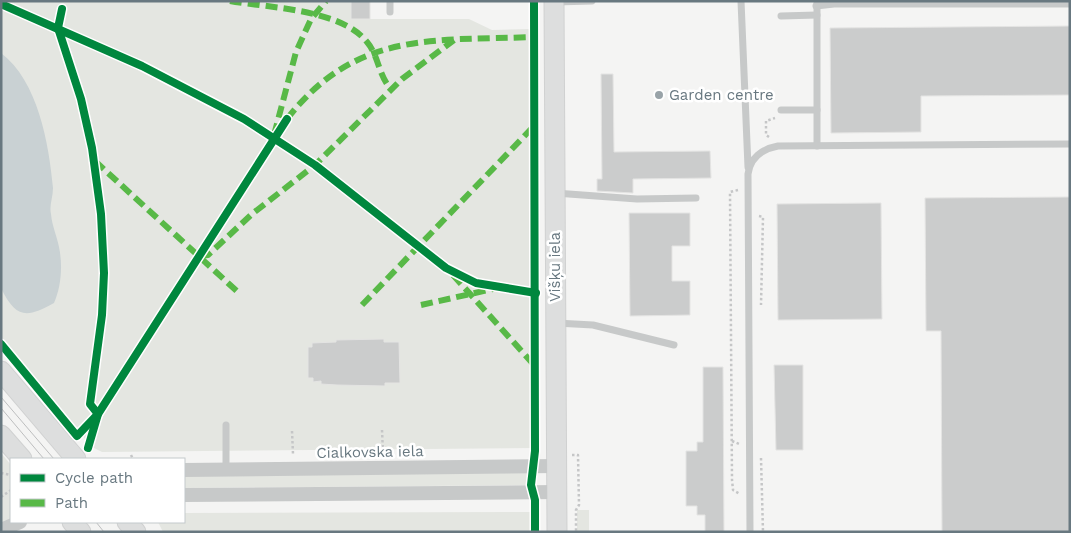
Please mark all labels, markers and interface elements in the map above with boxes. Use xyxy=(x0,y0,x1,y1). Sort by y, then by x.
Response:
place label: Garden centre xyxy=(669,86,774,104)
marker: Garden centre xyxy=(653,89,665,101)
street label: Višķu iela xyxy=(546,231,564,302)
street label: Cialkovska iela xyxy=(316,442,424,462)
legend xyxy=(10,458,185,523)
text: Cycle path xyxy=(55,469,133,487)
text: Path xyxy=(55,494,88,512)

